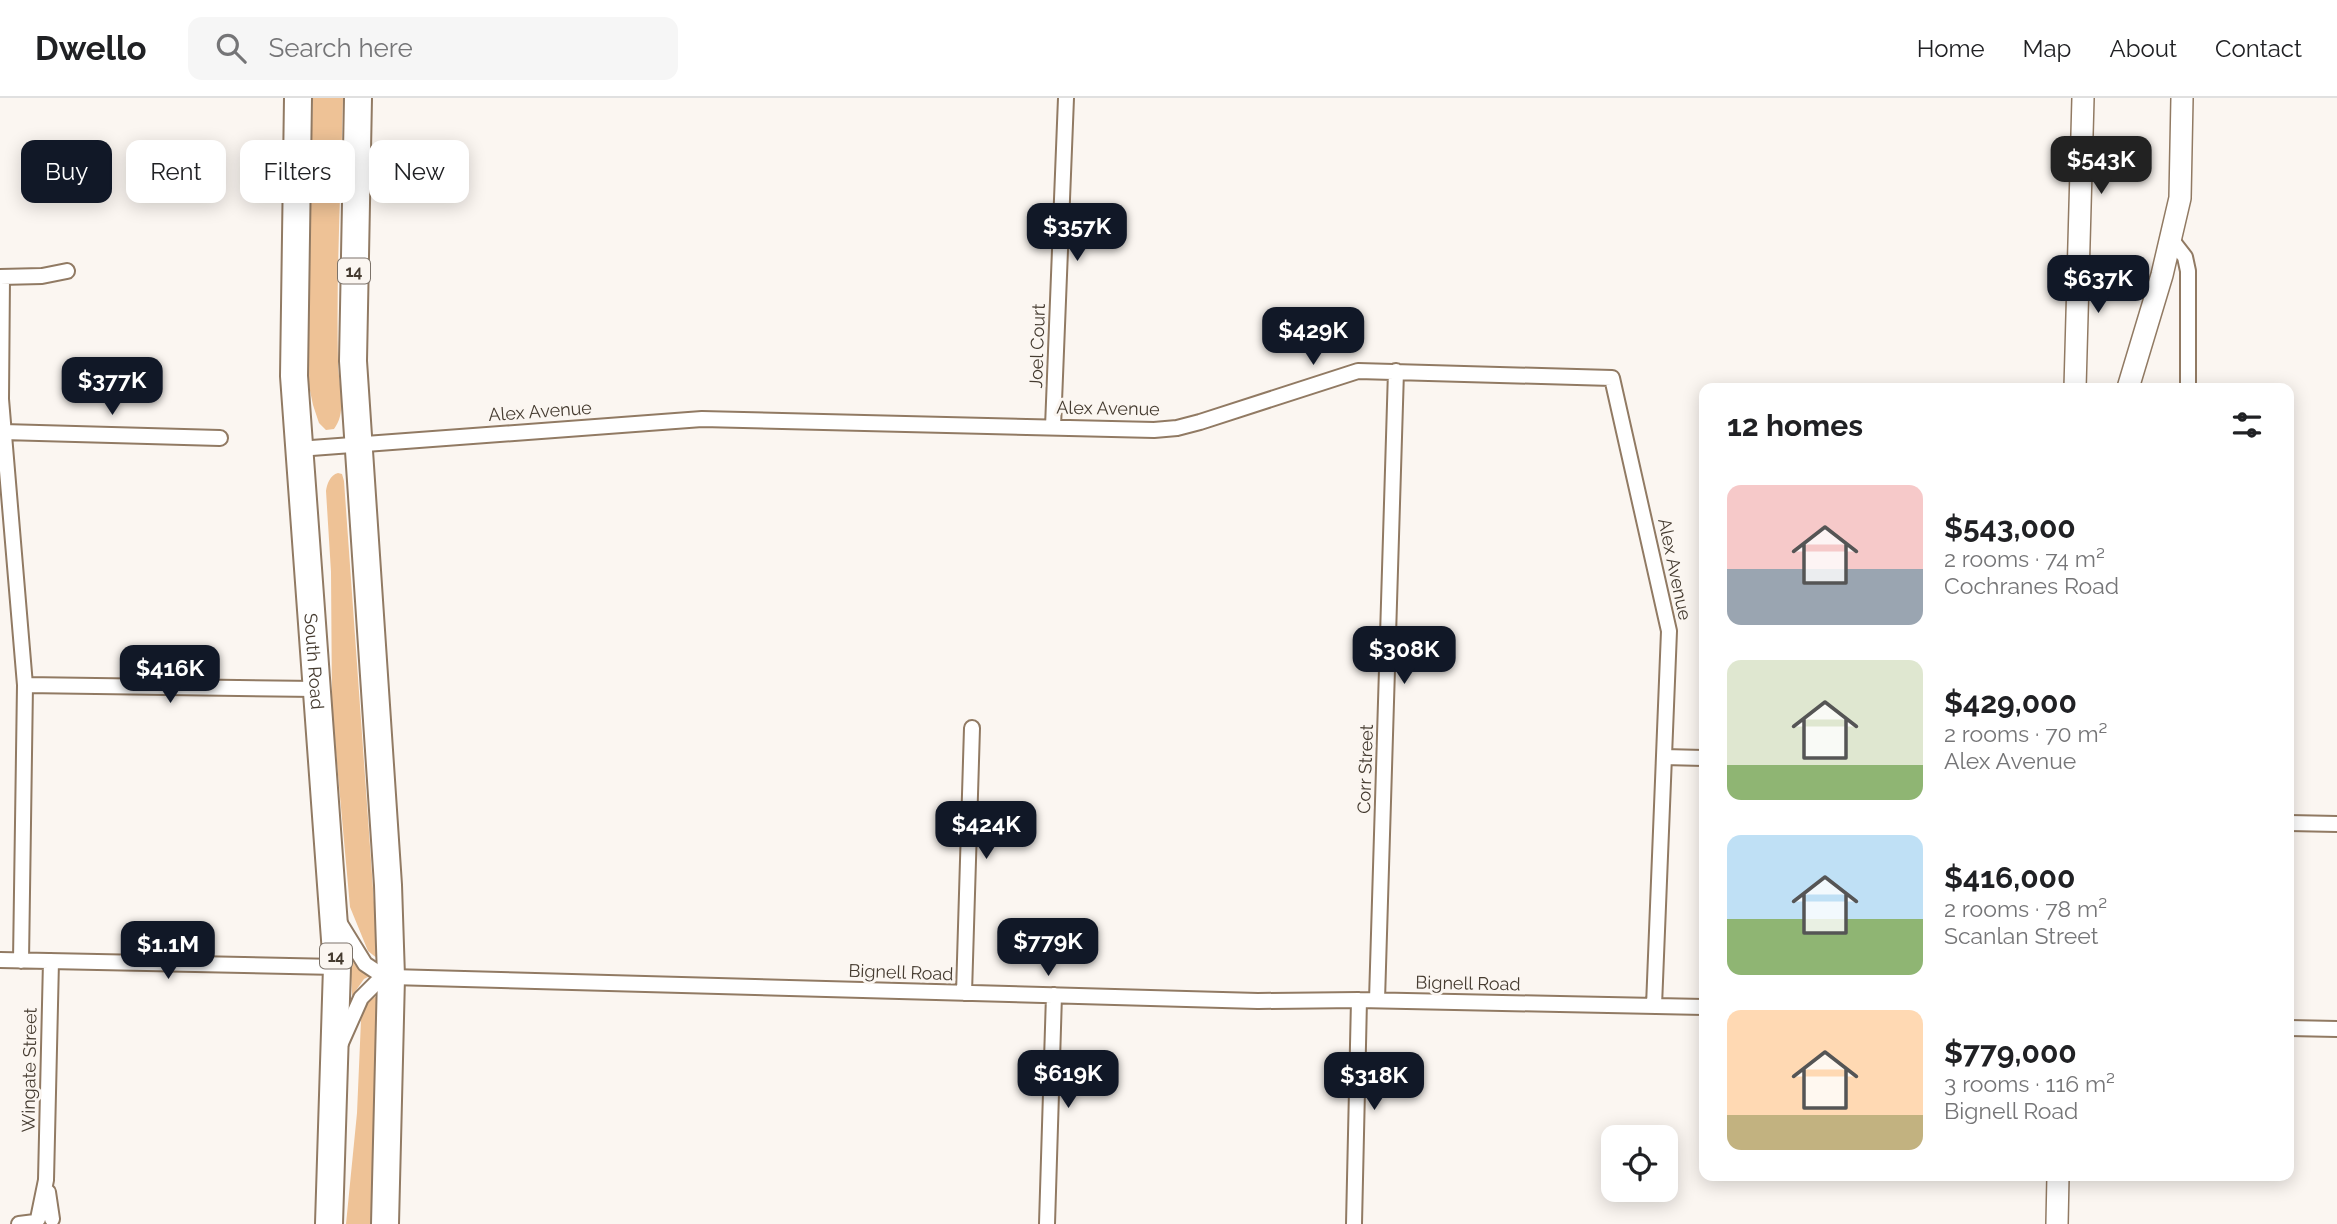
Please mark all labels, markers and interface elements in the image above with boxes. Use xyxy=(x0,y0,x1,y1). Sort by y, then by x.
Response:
search box xyxy=(188,17,678,80)
text: Dwello xyxy=(35,29,146,68)
icon: search xyxy=(212,29,250,67)
text: Search here xyxy=(268,33,413,63)
text: Home xyxy=(1917,34,1985,63)
text: Map xyxy=(2023,34,2071,63)
text: About xyxy=(2109,34,2177,63)
text: Contact xyxy=(2215,34,2302,63)
pin: $543K xyxy=(2052,136,2150,196)
chip: Buy xyxy=(21,140,112,203)
chip: Rent xyxy=(126,140,226,203)
chip: Filters xyxy=(240,140,355,203)
chip: New xyxy=(369,140,469,203)
text: $543K xyxy=(2067,145,2135,172)
pin: $357K xyxy=(1028,204,1126,263)
text: $357K xyxy=(1043,212,1111,239)
pin: $637K xyxy=(2049,256,2147,315)
road number: 14 xyxy=(338,258,370,284)
text: $637K xyxy=(2063,264,2133,291)
street label: Joel Court xyxy=(1025,303,1049,389)
pin: $429K xyxy=(1264,308,1362,367)
text: $429K xyxy=(1278,316,1348,343)
pin: $377K xyxy=(63,358,161,417)
text: $377K xyxy=(78,366,146,393)
street label: Alex Avenue xyxy=(488,397,593,425)
street label: Alex Avenue xyxy=(1056,397,1160,419)
icon: filters xyxy=(2228,406,2266,444)
text: 12 homes xyxy=(1727,408,1863,443)
text: $543,000 xyxy=(1944,510,2076,545)
icon: home xyxy=(1783,513,1867,597)
street label: Alex Avenue xyxy=(1654,516,1696,622)
text: 2 rooms · 74 m² xyxy=(1944,545,2105,572)
text: Cochranes Road xyxy=(1944,572,2119,599)
street label: South Road xyxy=(301,612,329,710)
pin: $308K xyxy=(1355,626,1453,686)
text: $308K xyxy=(1369,635,1439,662)
pin: $416K xyxy=(121,646,219,705)
text: $416K xyxy=(136,654,204,681)
text: $429,000 xyxy=(1944,685,2077,720)
icon: home xyxy=(1783,688,1867,772)
text: 2 rooms · 70 m² xyxy=(1944,720,2107,747)
street label: Corr Street xyxy=(1353,724,1377,814)
text: Alex Avenue xyxy=(1944,747,2076,774)
pin: $424K xyxy=(937,802,1035,861)
text: $424K xyxy=(951,810,1021,837)
text: $416,000 xyxy=(1944,860,2075,895)
icon: home xyxy=(1783,863,1867,947)
text: 2 rooms · 78 m² xyxy=(1944,895,2107,922)
pin: $779K xyxy=(999,918,1097,978)
pin: $1.1M xyxy=(119,922,217,981)
text: Scanlan Street xyxy=(1944,922,2098,949)
text: $779K xyxy=(1013,927,1083,954)
text: $1.1M xyxy=(137,930,199,957)
road number: 14 xyxy=(320,944,352,968)
street label: Bignell Road xyxy=(848,960,954,984)
street label: Bignell Road xyxy=(1415,972,1521,994)
street label: Wingate Street xyxy=(17,1007,41,1133)
text: $779,000 xyxy=(1944,1035,2077,1070)
icon: home xyxy=(1783,1038,1867,1122)
pin: $619K xyxy=(1019,1051,1117,1110)
pin: $318K xyxy=(1325,1052,1423,1112)
text: $619K xyxy=(1034,1059,1102,1086)
text: $318K xyxy=(1340,1061,1408,1088)
text: 3 rooms · 116 m² xyxy=(1944,1070,2115,1097)
text: Bignell Road xyxy=(1944,1097,2078,1124)
map controls xyxy=(1601,1125,1678,1202)
button: locate xyxy=(1601,1125,1678,1202)

